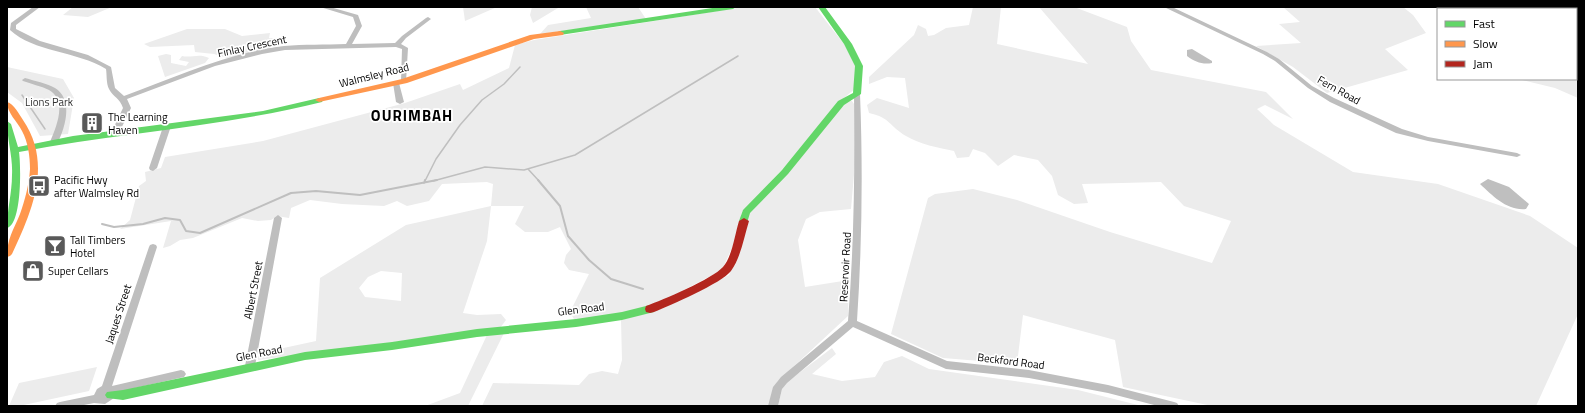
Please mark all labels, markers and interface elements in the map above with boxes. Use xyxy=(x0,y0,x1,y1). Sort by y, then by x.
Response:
legend xyxy=(1437,8,1577,80)
text: Fast xyxy=(1473,14,1496,33)
street label: Finlay Crescent xyxy=(216,31,288,61)
text: Slow xyxy=(1473,34,1498,53)
text: Jam xyxy=(1473,54,1493,73)
street label: Walmsley Road xyxy=(337,59,411,91)
street label: Fern Road xyxy=(1315,72,1364,108)
park label: Lions Park xyxy=(25,94,74,110)
district label: OURIMBAH xyxy=(371,104,453,127)
place label: The Learning Haven xyxy=(108,109,168,138)
building icon: The Learning Haven xyxy=(79,110,105,136)
place label: Pacific Hwy after Walmsley Rd xyxy=(54,172,139,201)
bus stop icon: Pacific Hwy after Walmsley Rd xyxy=(26,173,52,199)
street label: Reservoir Road xyxy=(835,231,855,302)
place label: Tall Timbers Hotel xyxy=(70,232,125,261)
bar icon: Tall Timbers Hotel xyxy=(42,233,68,259)
shop icon: Super Cellars xyxy=(20,258,46,284)
street label: Albert Street xyxy=(240,259,266,320)
place label: Super Cellars xyxy=(48,263,108,279)
street label: Jaques Street xyxy=(101,282,135,346)
street label: Glen Road xyxy=(557,298,605,320)
street label: Glen Road xyxy=(234,341,284,365)
street label: Beckford Road xyxy=(977,349,1046,373)

